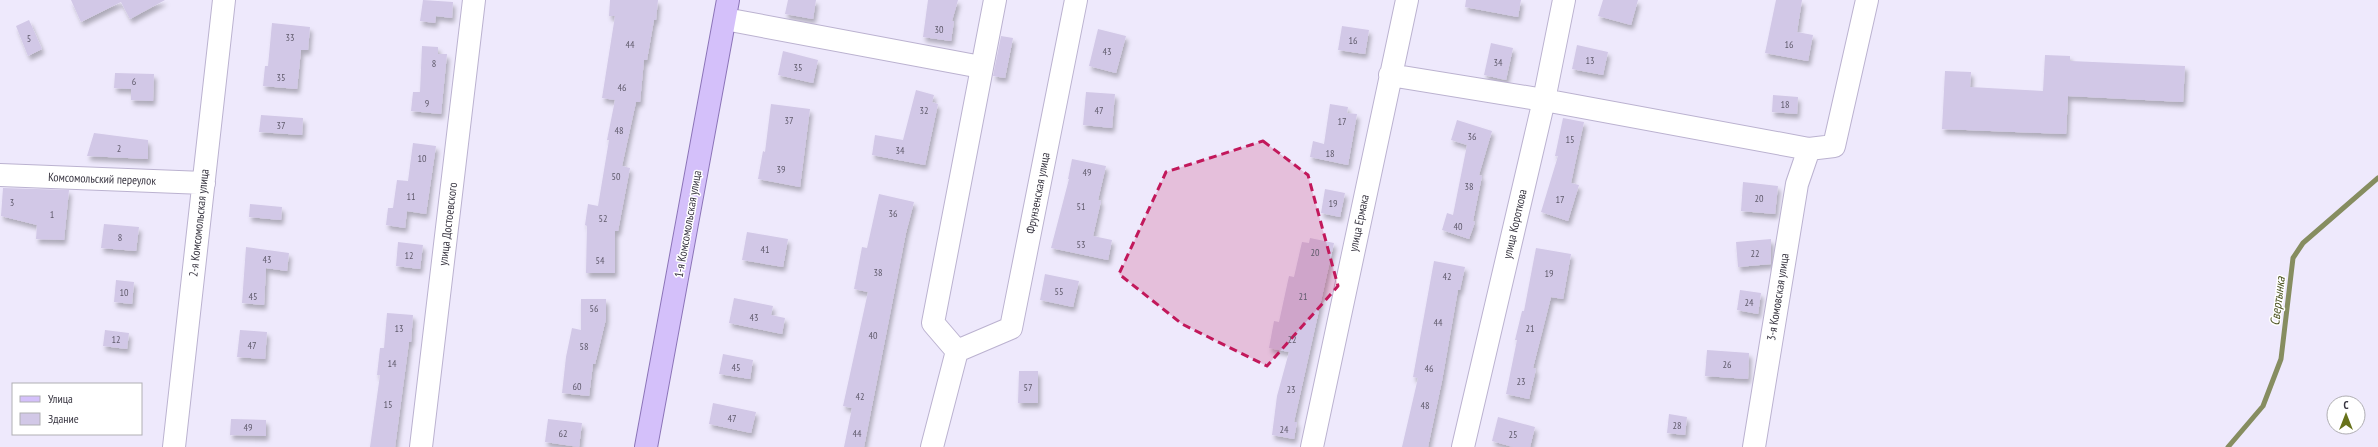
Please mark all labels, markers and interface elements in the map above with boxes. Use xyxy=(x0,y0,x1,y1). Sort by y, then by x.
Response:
house number: 30 xyxy=(935,23,944,36)
house number: 33 xyxy=(286,31,295,44)
house number: 5 xyxy=(27,32,31,45)
house number: 16 xyxy=(1349,34,1358,47)
house number: 44 xyxy=(626,38,635,51)
house number: 16 xyxy=(1785,38,1794,51)
house number: 43 xyxy=(1103,45,1112,58)
house number: 13 xyxy=(1586,54,1595,67)
house number: 34 xyxy=(1494,56,1503,69)
house number: 8 xyxy=(432,57,436,70)
house number: 35 xyxy=(794,61,803,74)
house number: 35 xyxy=(277,71,286,84)
house number: 6 xyxy=(132,75,137,88)
house number: 46 xyxy=(618,81,627,94)
house number: 9 xyxy=(425,97,429,110)
house number: 18 xyxy=(1781,98,1790,111)
house number: 32 xyxy=(920,104,929,117)
house number: 47 xyxy=(1095,104,1104,117)
house number: 37 xyxy=(785,114,794,127)
house number: 17 xyxy=(1338,115,1347,128)
house number: 37 xyxy=(277,119,286,132)
house number: 48 xyxy=(615,124,624,137)
house number: 36 xyxy=(1468,130,1477,143)
house number: 15 xyxy=(1566,133,1575,146)
house number: 2 xyxy=(117,142,121,155)
house number: 34 xyxy=(896,144,905,157)
house number: 18 xyxy=(1326,147,1335,160)
street label: Фрунзенская улица xyxy=(1022,151,1053,235)
house number: 10 xyxy=(418,152,427,165)
house number: 39 xyxy=(777,163,786,176)
house number: 49 xyxy=(1083,166,1092,179)
street label: 2-я Комсомольская улица xyxy=(185,168,212,278)
street label: Комсомольский переулок xyxy=(48,169,157,188)
street label: 1-я Комсомольская улица xyxy=(671,169,704,279)
house number: 50 xyxy=(612,170,621,183)
house number: 38 xyxy=(1465,180,1474,193)
street label: улица Достоевского xyxy=(435,181,460,266)
street label: улица Короткова xyxy=(1499,187,1530,260)
house number: 11 xyxy=(407,190,416,203)
house number: 20 xyxy=(1755,192,1764,205)
street label: улица Ермака xyxy=(1345,193,1372,253)
house number: 17 xyxy=(1556,193,1565,206)
house number: 3 xyxy=(10,196,14,209)
house number: 19 xyxy=(1329,197,1338,210)
house number: 51 xyxy=(1077,200,1086,213)
house number: 36 xyxy=(889,207,898,220)
house number: 1 xyxy=(50,208,54,221)
house number: 52 xyxy=(599,212,608,225)
house number: 40 xyxy=(1454,220,1463,233)
house number: 8 xyxy=(118,231,122,244)
house number: 53 xyxy=(1077,238,1086,251)
house number: 41 xyxy=(761,243,770,256)
house number: 20 xyxy=(1311,246,1320,259)
house number: 22 xyxy=(1751,247,1760,260)
house number: 12 xyxy=(405,249,414,262)
street label: 3-я Комовская улица xyxy=(1763,252,1792,342)
house number: 43 xyxy=(263,253,272,266)
house number: 54 xyxy=(596,254,605,267)
house number: 38 xyxy=(874,266,883,279)
house number: 19 xyxy=(1545,267,1554,280)
house number: 42 xyxy=(1443,270,1452,283)
water label: Свертынка xyxy=(2266,275,2289,326)
house number: 55 xyxy=(1055,285,1064,298)
house number: 10 xyxy=(120,286,129,299)
house number: 45 xyxy=(249,290,258,303)
house number: 21 xyxy=(1299,290,1308,303)
house number: 24 xyxy=(1745,296,1754,309)
house number: 56 xyxy=(590,302,599,315)
house number: 43 xyxy=(750,311,759,324)
house number: 44 xyxy=(1434,316,1443,329)
house number: 13 xyxy=(395,322,404,335)
house number: 21 xyxy=(1526,322,1535,335)
house number: 40 xyxy=(869,329,878,342)
house number: 12 xyxy=(112,333,121,346)
house number: 22 xyxy=(1288,333,1297,346)
house number: 47 xyxy=(248,339,257,352)
house number: 58 xyxy=(580,340,589,353)
house number: 14 xyxy=(388,357,397,370)
house number: 26 xyxy=(1723,358,1732,371)
house number: 45 xyxy=(732,361,741,374)
house number: 46 xyxy=(1425,362,1434,375)
house number: 23 xyxy=(1517,375,1526,388)
house number: 60 xyxy=(573,380,582,393)
house number: 57 xyxy=(1024,381,1033,394)
legend xyxy=(12,383,142,435)
house number: 23 xyxy=(1287,383,1296,396)
house number: 42 xyxy=(856,390,865,403)
text: Улица xyxy=(48,391,73,406)
north arrow xyxy=(2326,395,2366,435)
house number: 15 xyxy=(384,398,393,411)
text: С xyxy=(2343,398,2349,412)
house number: 48 xyxy=(1421,399,1430,412)
text: Здание xyxy=(48,411,79,426)
house number: 47 xyxy=(728,412,737,425)
house number: 28 xyxy=(1673,419,1682,432)
house number: 49 xyxy=(244,421,253,434)
house number: 24 xyxy=(1280,423,1289,436)
house number: 62 xyxy=(559,427,568,440)
house number: 44 xyxy=(853,427,862,440)
house number: 25 xyxy=(1509,428,1518,441)

